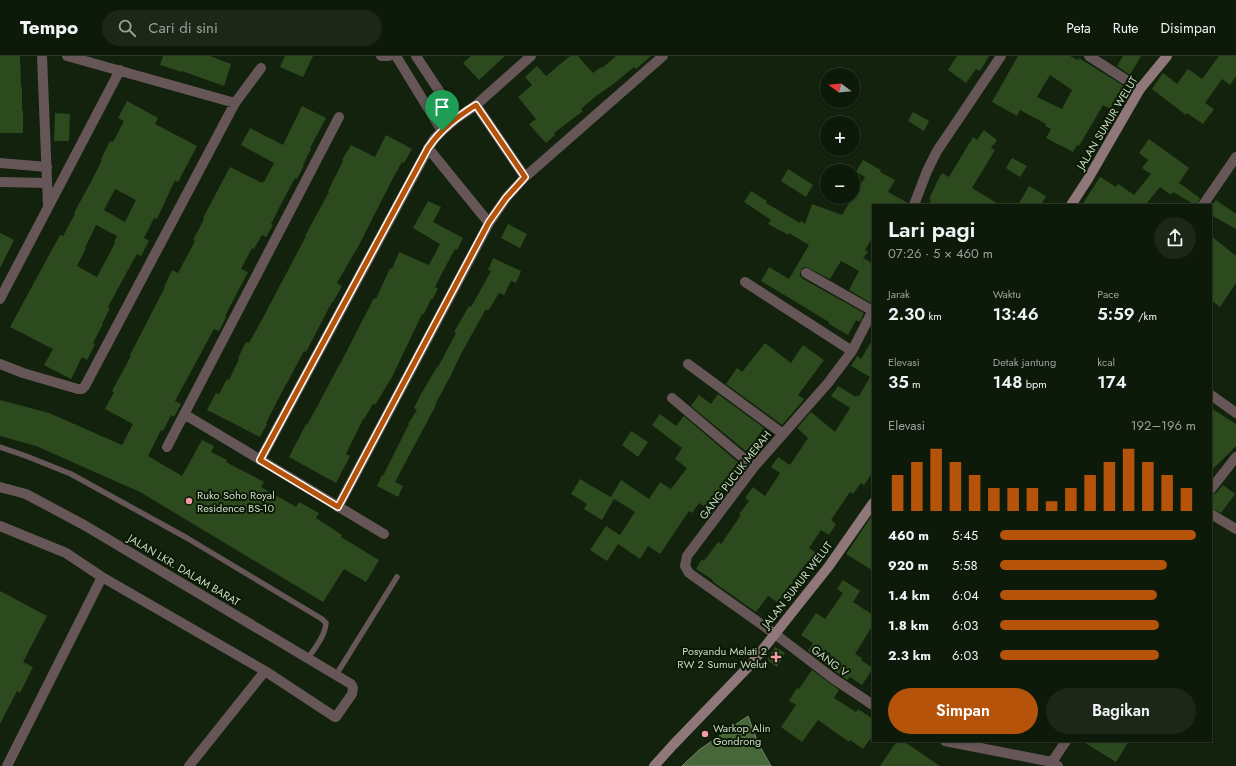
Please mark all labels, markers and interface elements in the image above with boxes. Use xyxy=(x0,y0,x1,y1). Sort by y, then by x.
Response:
search box xyxy=(102,10,382,46)
text: Tempo xyxy=(20,14,78,41)
icon: search xyxy=(116,17,138,39)
text: Cari di sini xyxy=(148,17,218,39)
text: Peta xyxy=(1066,18,1091,38)
text: Rute xyxy=(1113,18,1139,38)
text: Disimpan xyxy=(1161,18,1216,38)
north arrow xyxy=(820,68,860,108)
map controls xyxy=(820,68,860,204)
street label: JALAN SUMUR WELUT xyxy=(1072,73,1141,174)
pin xyxy=(425,90,459,131)
icon: arrive xyxy=(431,96,453,118)
button: + xyxy=(820,116,860,156)
button: − xyxy=(820,164,860,204)
text: Lari pagi xyxy=(888,213,976,245)
button: share xyxy=(1154,217,1196,259)
text: 07:26 · 5 × 460 m xyxy=(888,244,993,263)
text: Jarak xyxy=(888,286,910,302)
text: Waktu xyxy=(993,286,1021,302)
text: Pace xyxy=(1097,286,1119,302)
text: 2.30 xyxy=(888,302,925,326)
text: 13:46 xyxy=(993,302,1039,326)
text: 5:59 xyxy=(1097,302,1135,326)
text: km xyxy=(925,308,942,324)
text: /km xyxy=(1135,308,1157,324)
text: Elevasi xyxy=(888,354,920,370)
text: Detak jantung xyxy=(993,354,1056,370)
text: kcal xyxy=(1097,354,1115,370)
text: 35 xyxy=(888,370,909,394)
text: 148 xyxy=(993,370,1023,394)
text: 174 xyxy=(1097,370,1127,394)
text: m xyxy=(909,376,921,392)
text: bpm xyxy=(1023,376,1047,392)
text: Elevasi xyxy=(888,416,925,435)
text: 192–196 m xyxy=(1131,416,1196,435)
street label: GANG PUCUK MERAH xyxy=(695,427,775,523)
place label: Ruko Soho Royal Residence BS-10 xyxy=(197,487,275,516)
marker: Ruko Soho Royal Residence BS-10 xyxy=(184,496,194,506)
text: 460 m xyxy=(888,526,929,545)
text: 5:45 xyxy=(952,526,978,545)
street label: JALAN LKR. DALAM BARAT xyxy=(123,529,243,610)
street label: JALAN SUMUR WELUT xyxy=(757,538,836,633)
text: 920 m xyxy=(888,556,928,575)
text: 5:58 xyxy=(952,556,978,575)
text: 1.4 km xyxy=(888,586,930,605)
text: 6:04 xyxy=(952,586,979,605)
text: 1.8 km xyxy=(888,616,929,635)
text: 6:03 xyxy=(952,616,978,635)
street label: GANG V xyxy=(808,642,853,681)
place label: Posyandu Melati 2 RW 2 Sumur Welut xyxy=(677,643,767,672)
text: 2.3 km xyxy=(888,646,931,665)
text: 6:03 xyxy=(952,646,978,665)
marker: Posyandu Melati 2 RW 2 Sumur Welut xyxy=(770,651,782,663)
button: Simpan xyxy=(888,688,1038,734)
button: Bagikan xyxy=(1046,688,1196,734)
place label: Warkop Alin Gondrong xyxy=(713,720,771,749)
marker: Warkop Alin Gondrong xyxy=(700,729,710,739)

